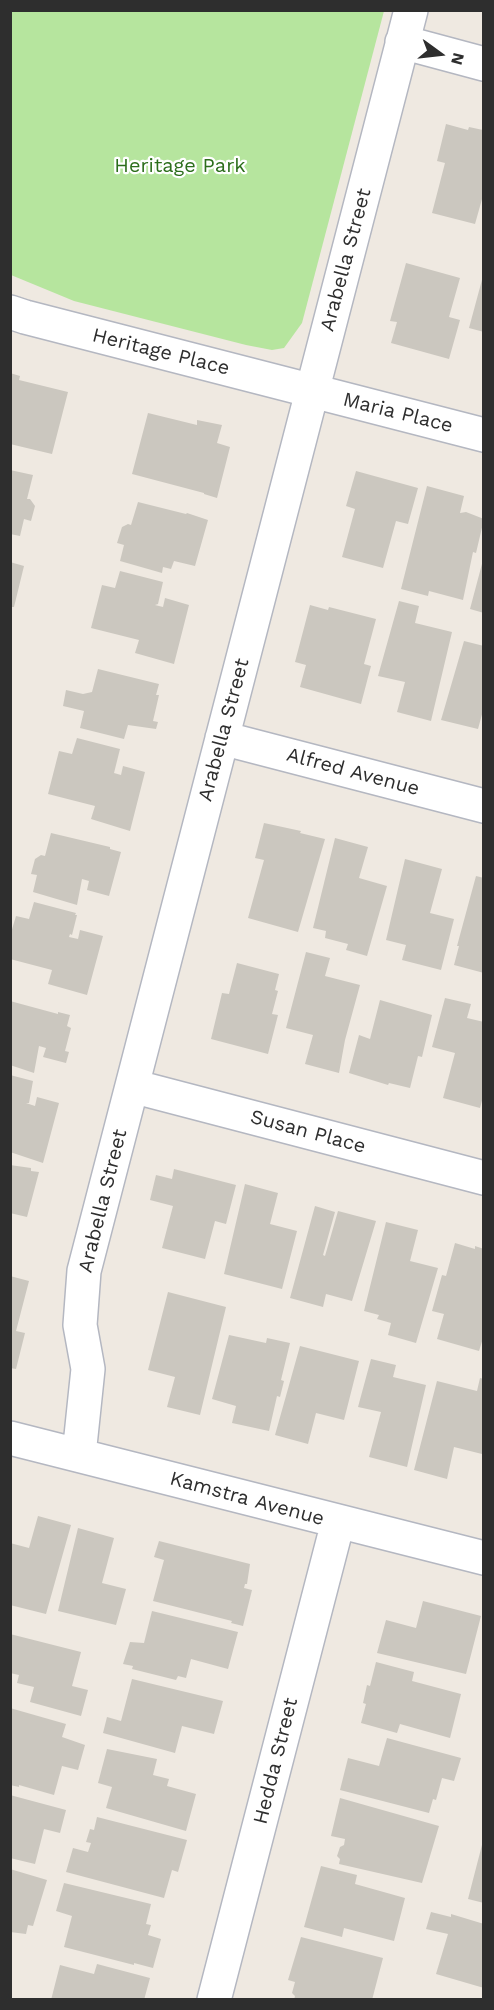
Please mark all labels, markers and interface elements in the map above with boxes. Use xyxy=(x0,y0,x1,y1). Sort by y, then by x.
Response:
north arrow xyxy=(410,24,470,84)
text: N xyxy=(447,51,469,67)
park label: Heritage Park xyxy=(114,154,246,178)
street label: Arabella Street xyxy=(315,186,377,334)
street label: Heritage Place xyxy=(90,323,232,381)
street label: Maria Place xyxy=(341,388,455,438)
street label: Arabella Street xyxy=(193,656,255,804)
street label: Alfred Avenue xyxy=(284,743,422,801)
street label: Susan Place xyxy=(248,1105,368,1159)
street label: Arabella Street xyxy=(74,1127,132,1275)
street label: Kamstra Avenue xyxy=(167,1467,327,1531)
street label: Hedda Street xyxy=(249,1695,303,1827)

